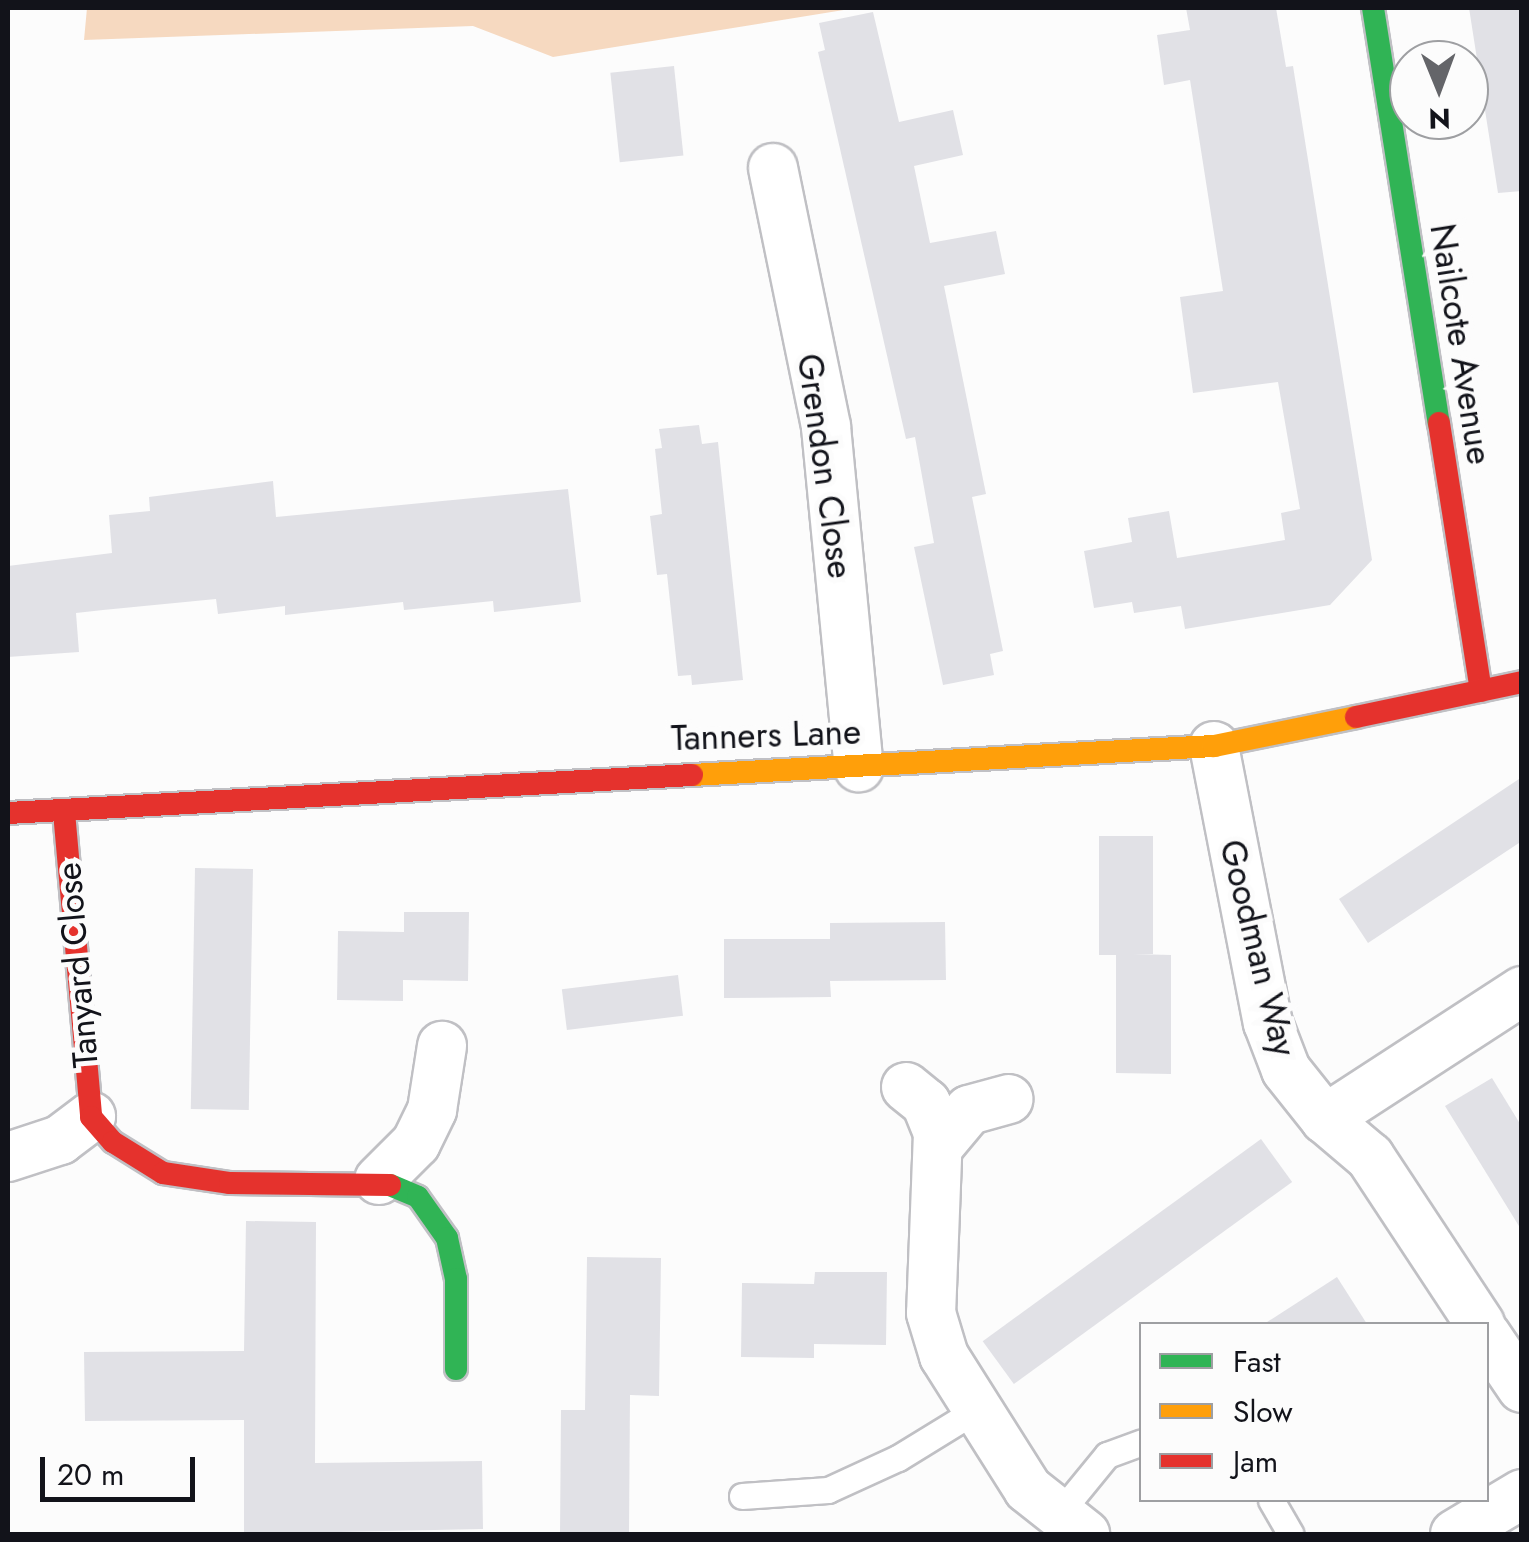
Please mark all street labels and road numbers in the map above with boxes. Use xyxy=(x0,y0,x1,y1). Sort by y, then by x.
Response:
street label: Nailcote Avenue xyxy=(1421,221,1501,467)
street label: Grendon Close xyxy=(788,351,862,581)
street label: Tanners Lane xyxy=(670,711,862,759)
street label: Goodman Way xyxy=(1211,835,1305,1061)
street label: Tanyard Close xyxy=(47,861,107,1069)

